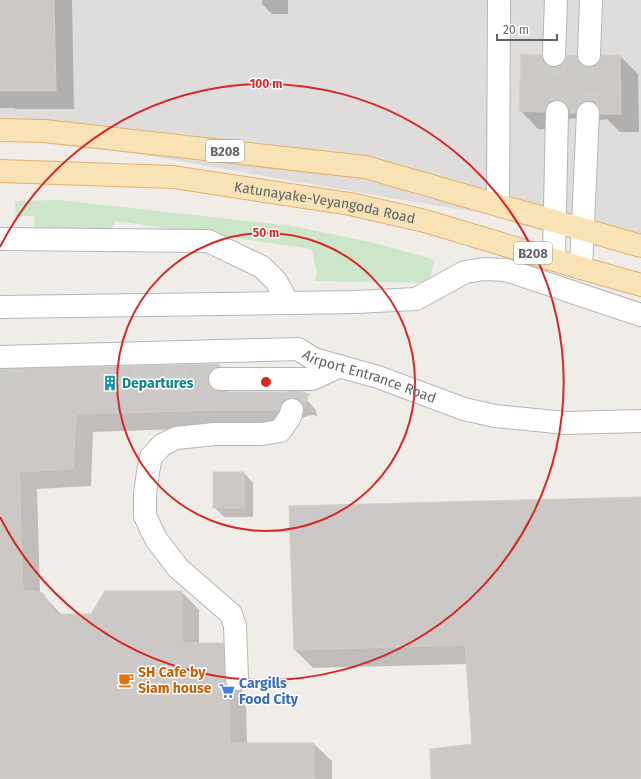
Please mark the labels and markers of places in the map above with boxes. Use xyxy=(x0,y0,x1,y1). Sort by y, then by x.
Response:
building icon: Departures xyxy=(101,374,119,392)
place label: Departures xyxy=(122,375,194,392)
centre of rings xyxy=(259,375,273,389)
place label: SH Cafe by Siam house xyxy=(138,664,212,697)
cafe icon: SH Cafe by Siam house xyxy=(117,671,135,689)
place label: Cargills Food City xyxy=(239,675,299,708)
supermarket icon: Cargills Food City xyxy=(218,682,236,700)

